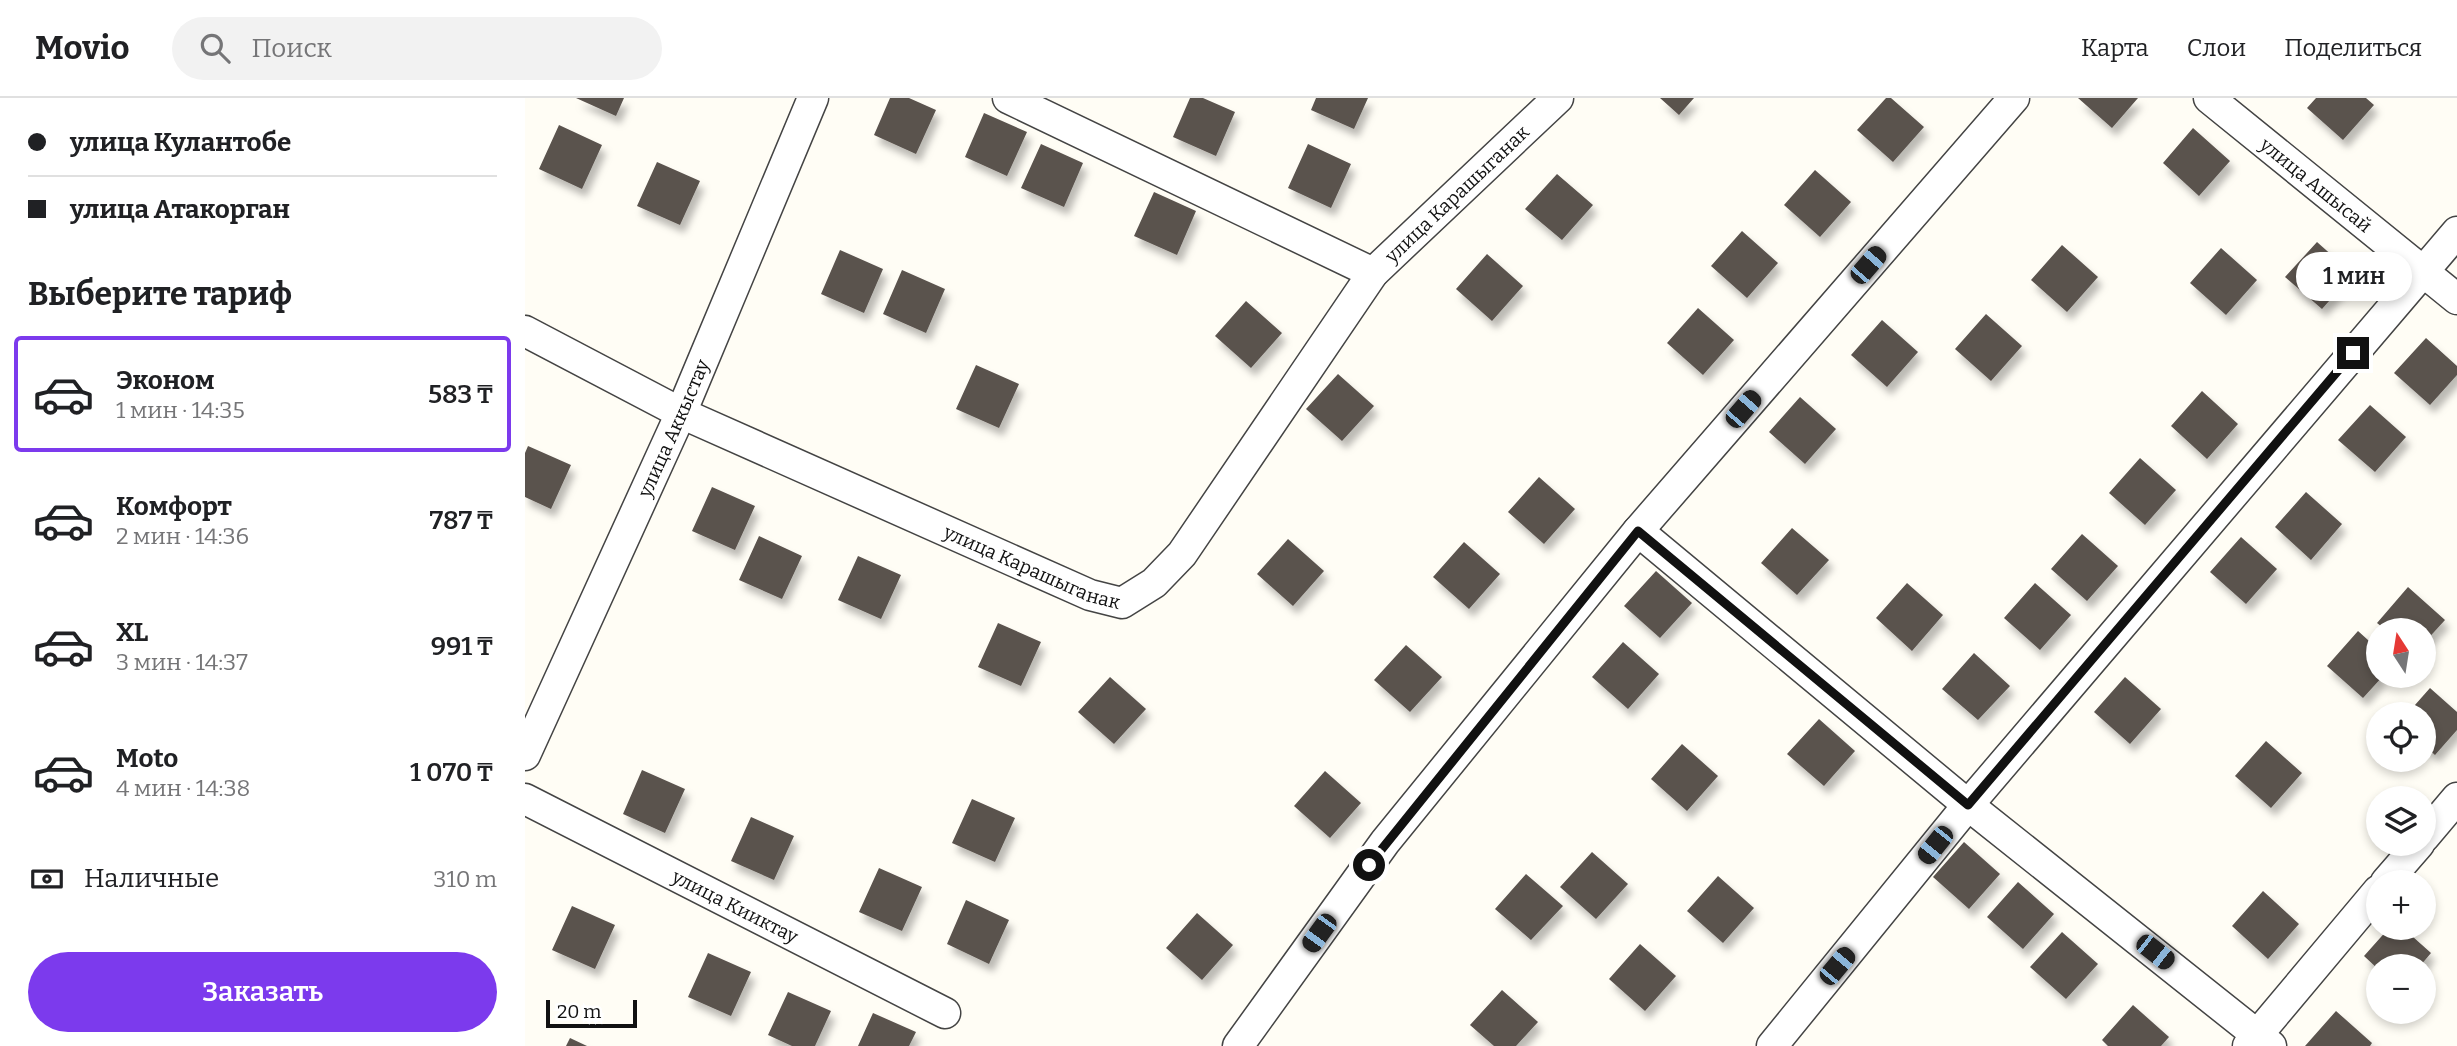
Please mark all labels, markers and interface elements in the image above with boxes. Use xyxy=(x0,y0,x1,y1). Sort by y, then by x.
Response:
search box xyxy=(172,17,662,80)
text: Movio xyxy=(35,28,130,68)
icon: search xyxy=(196,29,234,67)
text: Поиск xyxy=(252,33,332,64)
text: Карта xyxy=(2081,34,2149,62)
text: Слои xyxy=(2187,34,2246,62)
text: Поделиться xyxy=(2284,34,2422,62)
street label: улица Карашыганак xyxy=(1380,120,1534,268)
text: улица Кулантобе xyxy=(70,127,291,158)
street label: улица Ашысай xyxy=(2255,133,2376,237)
text: улица Атакорган xyxy=(70,194,290,225)
car xyxy=(1847,242,1890,288)
callout: 1 мин xyxy=(2295,252,2411,300)
text: 1 мин xyxy=(2323,262,2385,290)
text: Выберите тариф xyxy=(28,275,292,313)
route end xyxy=(2337,337,2369,369)
street label: улица Аккыстау xyxy=(633,355,715,502)
icon: car xyxy=(32,363,95,426)
text: Эконом xyxy=(116,365,215,396)
text: 583 ₸ xyxy=(428,379,493,410)
car xyxy=(1722,386,1765,432)
text: 1 мин · 14:35 xyxy=(116,396,245,424)
icon: car xyxy=(32,489,95,552)
text: Комфорт xyxy=(116,491,232,522)
text: 787 ₸ xyxy=(430,505,493,536)
street label: улица Карашыганак xyxy=(939,520,1123,614)
text: 2 мин · 14:36 xyxy=(116,522,249,550)
icon: car xyxy=(32,615,95,678)
text: XL xyxy=(116,617,148,648)
north arrow xyxy=(2366,618,2436,688)
map controls xyxy=(2366,618,2436,1024)
text: 991 ₸ xyxy=(431,631,493,662)
text: 3 мин · 14:37 xyxy=(116,648,248,676)
button: locate xyxy=(2366,702,2436,772)
icon: car xyxy=(32,741,95,804)
text: Moto xyxy=(116,743,178,774)
text: 1 070 ₸ xyxy=(410,757,493,788)
text: 4 мин · 14:38 xyxy=(116,774,250,802)
button: layers xyxy=(2366,786,2436,856)
car xyxy=(1914,822,1957,868)
route start xyxy=(1353,849,1385,881)
icon: cash xyxy=(28,860,66,898)
text: Наличные xyxy=(84,863,219,894)
text: 310 m xyxy=(433,865,497,893)
street label: улица Кииктау xyxy=(667,865,803,949)
button: + xyxy=(2366,870,2436,940)
car xyxy=(1299,910,1340,956)
car xyxy=(2132,931,2179,973)
car xyxy=(1816,943,1859,989)
button: Заказать xyxy=(28,952,497,1032)
button: − xyxy=(2366,954,2436,1024)
scale bar xyxy=(546,997,637,1029)
text: 20 m xyxy=(557,1000,601,1023)

